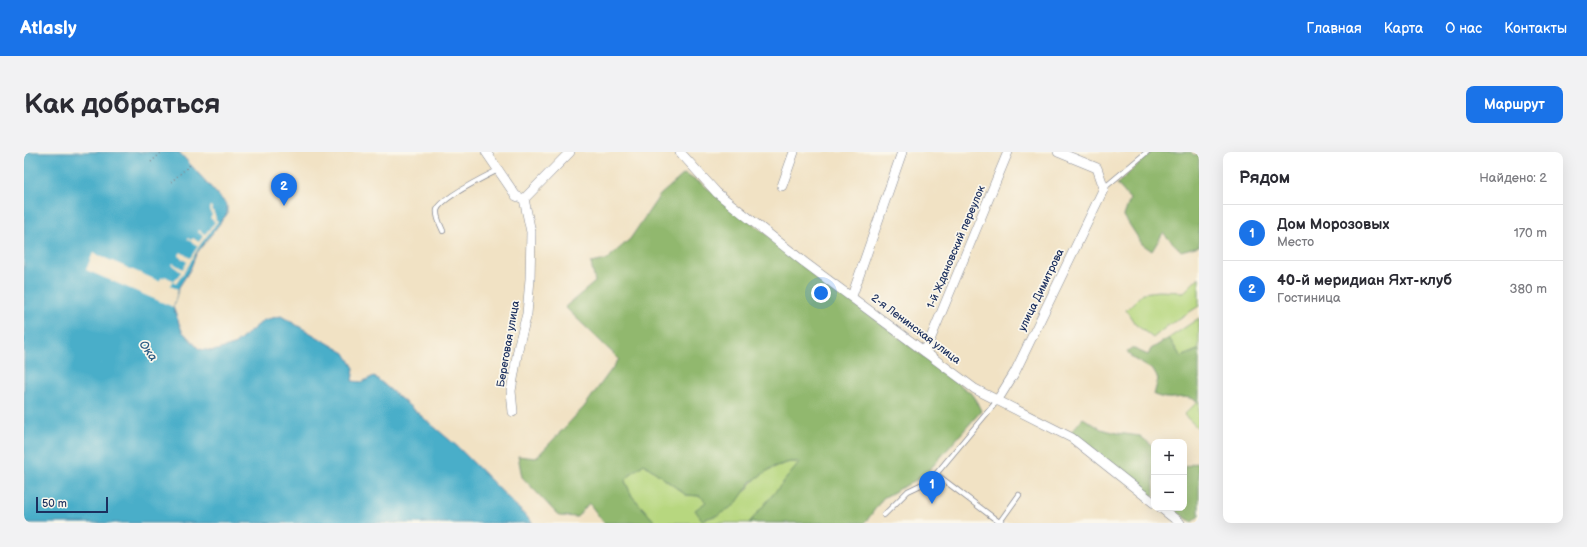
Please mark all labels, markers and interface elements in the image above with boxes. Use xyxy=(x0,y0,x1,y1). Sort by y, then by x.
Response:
text: Atlasly xyxy=(20,17,77,40)
text: Главная xyxy=(1307,20,1362,37)
text: Карта xyxy=(1384,20,1423,37)
text: О нас xyxy=(1445,20,1482,37)
text: Контакты xyxy=(1504,20,1567,37)
button: Маршрут xyxy=(1466,86,1563,123)
text: Как добраться xyxy=(24,88,221,121)
text: Рядом xyxy=(1239,168,1290,188)
text: Найдено: 2 xyxy=(1479,170,1547,186)
pin: 2 xyxy=(271,173,297,206)
street label: 1-й Ждановский переулок xyxy=(924,183,988,311)
text: Дом Морозовых xyxy=(1277,215,1389,234)
text: 1 xyxy=(1249,225,1255,241)
text: 170 m xyxy=(1514,225,1547,241)
text: Место xyxy=(1277,234,1314,250)
street label: улица Димитрова xyxy=(1015,246,1067,333)
text: 40-й меридиан Яхт-клуб xyxy=(1277,271,1452,290)
text: 2 xyxy=(1248,281,1256,297)
text: 380 m xyxy=(1510,281,1547,297)
your location xyxy=(811,283,831,303)
text: Гостиница xyxy=(1277,290,1341,306)
street label: 2-я Ленинская улица xyxy=(869,291,964,367)
street label: Береговая улица xyxy=(494,299,522,388)
water label: Ока xyxy=(135,338,161,364)
map controls xyxy=(1151,439,1187,511)
button: + xyxy=(1151,439,1187,475)
pin: 1 xyxy=(919,471,945,504)
button: − xyxy=(1151,475,1187,511)
scale bar xyxy=(36,495,108,514)
text: 50 m xyxy=(42,497,67,510)

